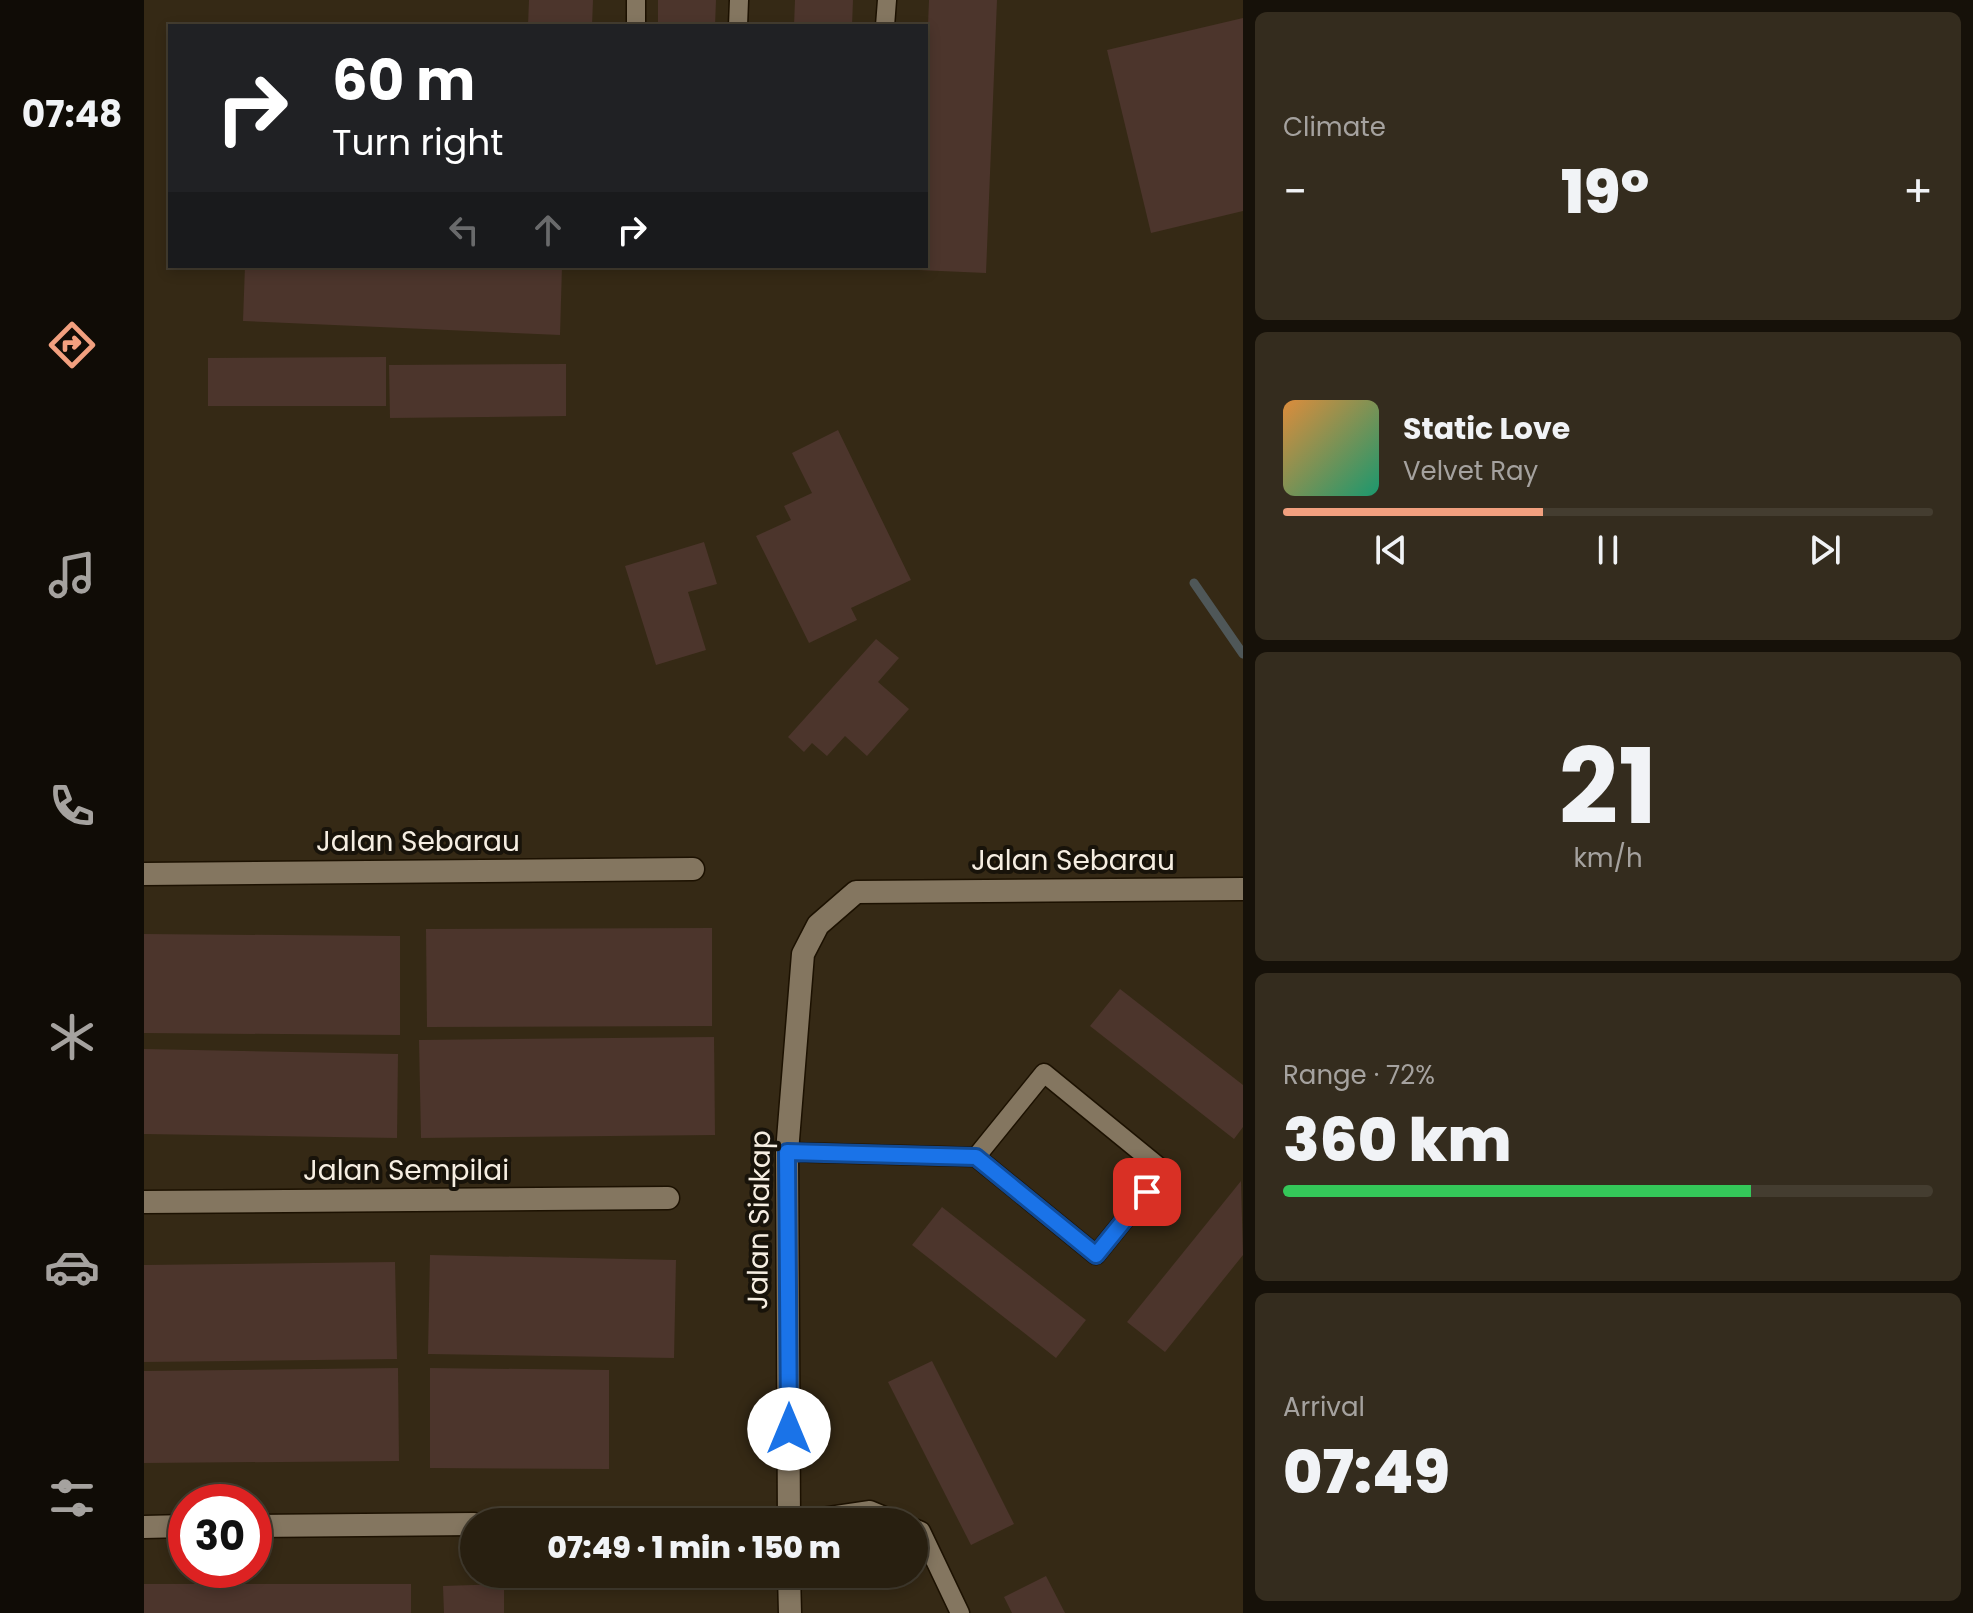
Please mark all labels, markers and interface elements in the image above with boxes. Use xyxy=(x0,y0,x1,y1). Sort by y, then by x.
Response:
text: 60 m xyxy=(332,41,475,120)
icon: right xyxy=(200,56,304,160)
text: 07:48 xyxy=(22,89,122,140)
text: Climate xyxy=(1283,109,1386,145)
text: Turn right xyxy=(332,117,503,168)
text: 19° xyxy=(1561,150,1649,234)
text: − xyxy=(1283,161,1307,222)
text: + xyxy=(1903,161,1933,222)
icon: left xyxy=(442,208,486,252)
icon: ahead xyxy=(526,208,570,252)
icon: right xyxy=(610,208,654,252)
icon: directions xyxy=(44,317,100,373)
text: Static Love xyxy=(1403,407,1570,450)
text: Velvet Ray xyxy=(1403,453,1538,489)
icon: previous xyxy=(1369,528,1413,572)
icon: pause xyxy=(1586,528,1630,572)
icon: next xyxy=(1803,528,1847,572)
icon: music xyxy=(44,547,100,603)
text: 21 xyxy=(1559,714,1657,859)
icon: phone xyxy=(44,778,100,834)
street label: Jalan Sebarau xyxy=(316,822,520,861)
text: km/h xyxy=(1573,840,1643,876)
street label: Jalan Sebarau xyxy=(971,841,1175,880)
icon: climate xyxy=(44,1009,100,1065)
text: Range · 72% xyxy=(1283,1057,1435,1093)
text: 360 km xyxy=(1283,1098,1511,1182)
street label: Jalan Siakap xyxy=(738,1130,780,1310)
street label: Jalan Sempilai xyxy=(303,1151,509,1190)
pin xyxy=(1113,1158,1181,1226)
icon: arrive xyxy=(1125,1170,1169,1214)
icon: car xyxy=(44,1239,100,1295)
position arrow xyxy=(747,1387,831,1471)
text: Arrival xyxy=(1283,1389,1365,1425)
text: 07:49 xyxy=(1283,1430,1450,1514)
icon: filters xyxy=(44,1470,100,1526)
speed limit sign: 30 xyxy=(168,1484,272,1588)
text: 07:49 · 1 min · 150 m xyxy=(547,1526,841,1569)

